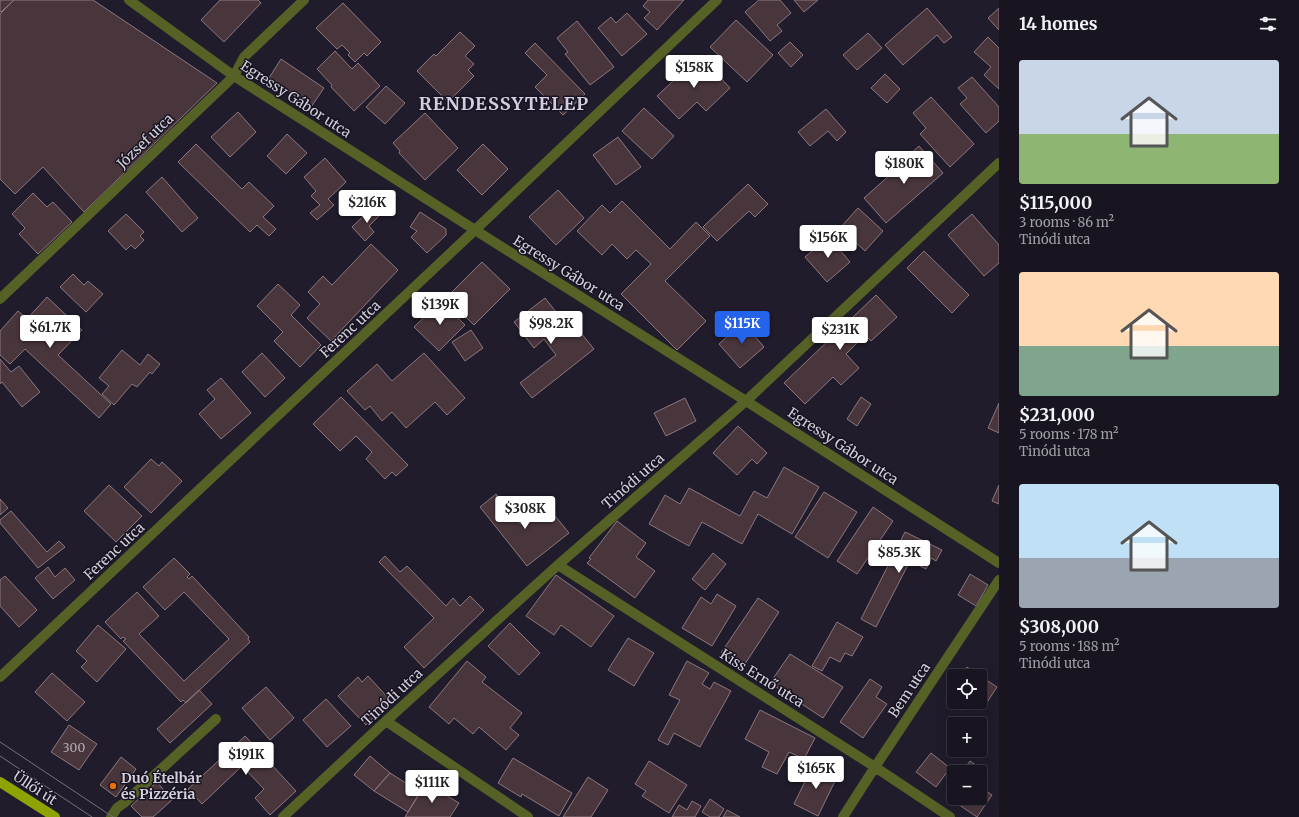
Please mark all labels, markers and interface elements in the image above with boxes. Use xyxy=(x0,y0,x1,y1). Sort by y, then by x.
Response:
text: 14 homes xyxy=(1019,13,1097,35)
icon: filters xyxy=(1257,13,1279,35)
pin: $158K xyxy=(666,55,722,89)
street label: Egressy Gábor utca xyxy=(237,57,355,142)
text: $158K xyxy=(675,59,713,76)
icon: home xyxy=(1113,86,1185,158)
district label: RENDESSYTELEP xyxy=(419,92,589,115)
street label: József utca xyxy=(112,109,177,173)
pin: $180K xyxy=(876,151,932,185)
text: $180K xyxy=(884,155,924,172)
pin: $216K xyxy=(339,190,395,224)
text: $115,000 xyxy=(1019,192,1092,214)
text: $216K xyxy=(348,194,386,211)
text: 3 rooms · 86 m² xyxy=(1019,214,1114,231)
pin: $156K xyxy=(800,225,856,259)
text: $156K xyxy=(809,229,847,246)
street label: Egressy Gábor utca xyxy=(510,231,629,315)
text: Tinódi utca xyxy=(1019,231,1090,248)
pin: $139K xyxy=(412,292,468,326)
street label: Ferenc utca xyxy=(316,296,384,362)
text: $139K xyxy=(421,296,459,313)
icon: home xyxy=(1113,298,1185,370)
pin: $98.2K xyxy=(518,311,584,345)
pin: $115K xyxy=(714,311,770,345)
pin: $61.7K xyxy=(17,315,83,349)
text: $98.2K xyxy=(528,315,574,332)
text: $115K xyxy=(724,315,760,332)
pin: $231K xyxy=(812,317,868,351)
text: $61.7K xyxy=(29,319,71,336)
text: $231K xyxy=(821,321,859,338)
street label: Egressy Gábor utca xyxy=(784,404,902,489)
text: $231,000 xyxy=(1019,404,1095,426)
text: 5 rooms · 178 m² xyxy=(1019,426,1118,443)
text: Tinódi utca xyxy=(1019,443,1090,460)
street label: Tinódi utca xyxy=(598,449,668,513)
pin: $308K xyxy=(497,496,553,530)
text: $308K xyxy=(504,500,546,517)
icon: home xyxy=(1113,510,1185,582)
street label: Ferenc utca xyxy=(80,518,148,584)
pin: $85.3K xyxy=(866,540,932,574)
text: $85.3K xyxy=(877,544,921,561)
text: $308,000 xyxy=(1019,616,1099,638)
text: 5 rooms · 188 m² xyxy=(1019,638,1119,655)
street label: Kiss Ernő utca xyxy=(717,645,808,711)
text: Tinódi utca xyxy=(1019,655,1090,672)
street label: Bem utca xyxy=(884,659,934,721)
street label: Tinódi utca xyxy=(358,664,427,730)
map controls xyxy=(947,669,987,805)
button: locate xyxy=(947,669,987,709)
button: + xyxy=(947,717,987,757)
house number: 300 xyxy=(63,740,85,755)
pin: $191K xyxy=(218,742,274,776)
text: $191K xyxy=(228,746,264,763)
pin: $165K xyxy=(788,756,844,790)
text: $165K xyxy=(797,760,835,777)
button: − xyxy=(947,765,987,805)
street label: Üllői út xyxy=(10,767,61,809)
place label: Duó Ételbár és Pizzéria xyxy=(121,769,202,803)
pin: $111K xyxy=(404,770,460,804)
text: $111K xyxy=(414,774,450,791)
marker: Duó Ételbár és Pizzéria xyxy=(108,781,118,791)

